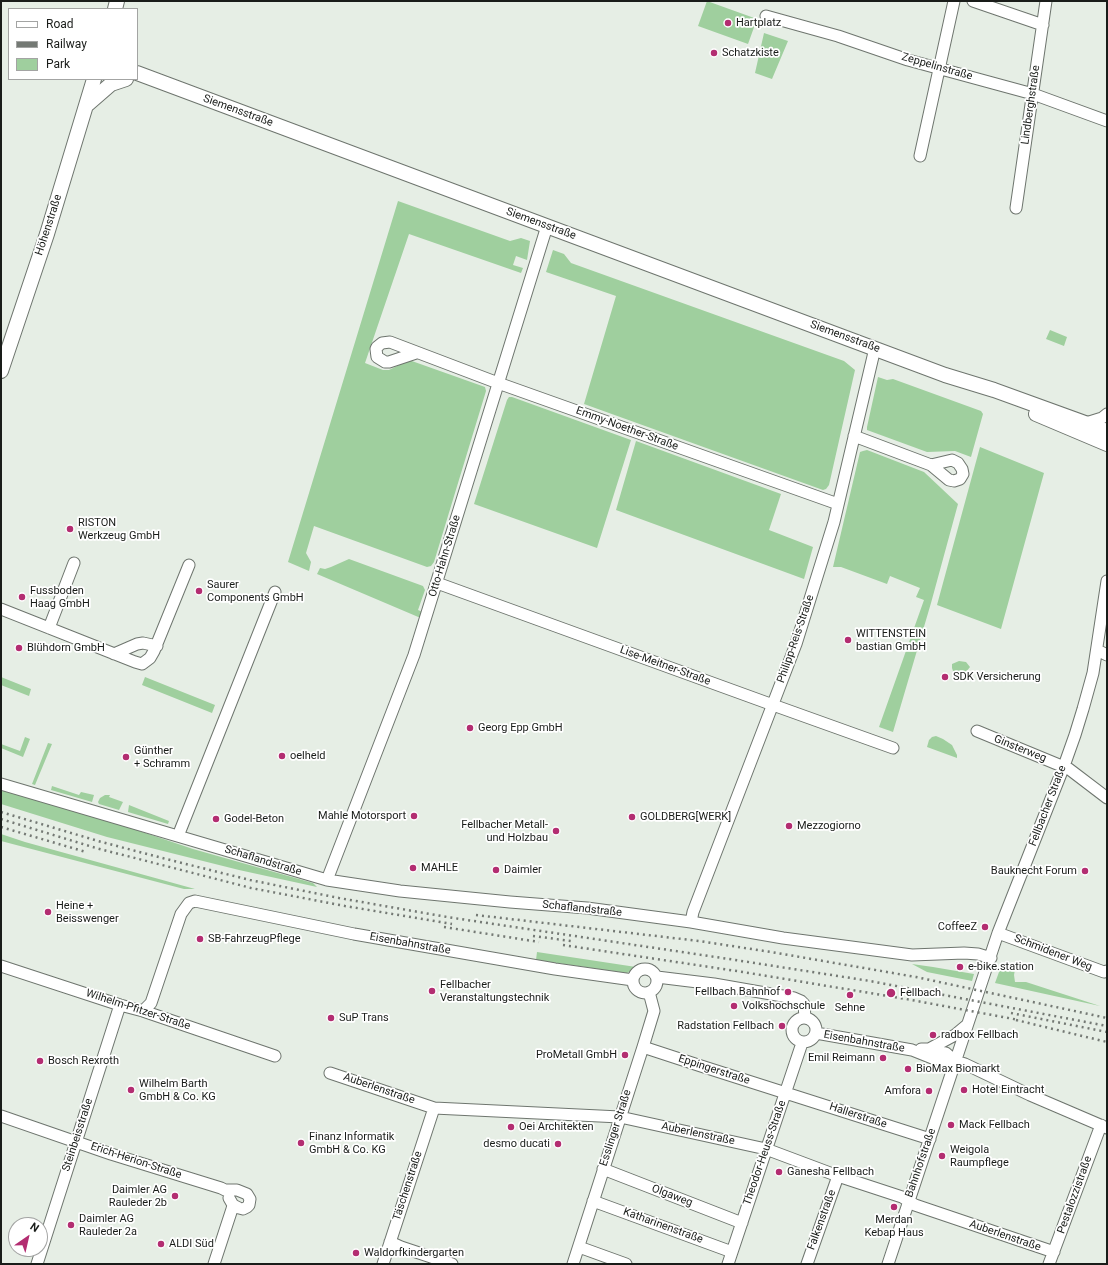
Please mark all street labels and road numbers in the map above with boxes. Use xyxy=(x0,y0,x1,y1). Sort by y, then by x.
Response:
street label: Zeppelinstraße xyxy=(900,51,974,83)
street label: Lindberghstraße xyxy=(1019,65,1043,145)
street label: Siemensstraße xyxy=(201,92,275,130)
street label: Höhenstraße xyxy=(33,193,65,257)
street label: Siemensstraße xyxy=(504,205,578,243)
street label: Siemensstraße xyxy=(808,318,882,356)
street label: Emmy-Noether-Straße xyxy=(574,404,680,454)
street label: Otto-Hahn-Straße xyxy=(426,513,464,599)
street label: Philipp-Reis-Straße xyxy=(775,593,817,685)
street label: Lise-Meitner-Straße xyxy=(618,643,712,689)
street label: Ginsterweg xyxy=(992,732,1048,766)
street label: Fellbacher Straße xyxy=(1027,764,1069,848)
street label: Schaflandstraße xyxy=(223,843,303,879)
street label: Schaflandstraße xyxy=(542,898,622,920)
street label: Eisenbahnstraße xyxy=(369,930,451,958)
street label: Schmidener Weg xyxy=(1012,932,1094,974)
street label: Wilhelm-Pfitzer-Straße xyxy=(84,987,192,1033)
street label: Eisenbahnstraße xyxy=(823,1028,905,1056)
street label: Eppingerstraße xyxy=(677,1052,751,1088)
street label: Auberlenstraße xyxy=(342,1071,416,1107)
street label: Esslinger Straße xyxy=(597,1088,635,1168)
street label: Steinbeisstraße xyxy=(60,1097,96,1173)
street label: Theodor-Heuss-Straße xyxy=(741,1099,789,1207)
street label: Hallerstraße xyxy=(827,1100,889,1132)
street label: Auberlenstraße xyxy=(660,1120,736,1148)
street label: Bahnhofstraße xyxy=(903,1127,939,1199)
street label: Erich-Herion-Straße xyxy=(89,1140,183,1182)
street label: Täschenstraße xyxy=(391,1149,425,1223)
street label: Pestalozzistraße xyxy=(1055,1154,1095,1236)
street label: Olgaweg xyxy=(650,1182,694,1210)
street label: Falkenstraße xyxy=(805,1188,839,1252)
street label: Katharinenstraße xyxy=(621,1205,705,1247)
street label: Auberlenstraße xyxy=(968,1218,1042,1254)

